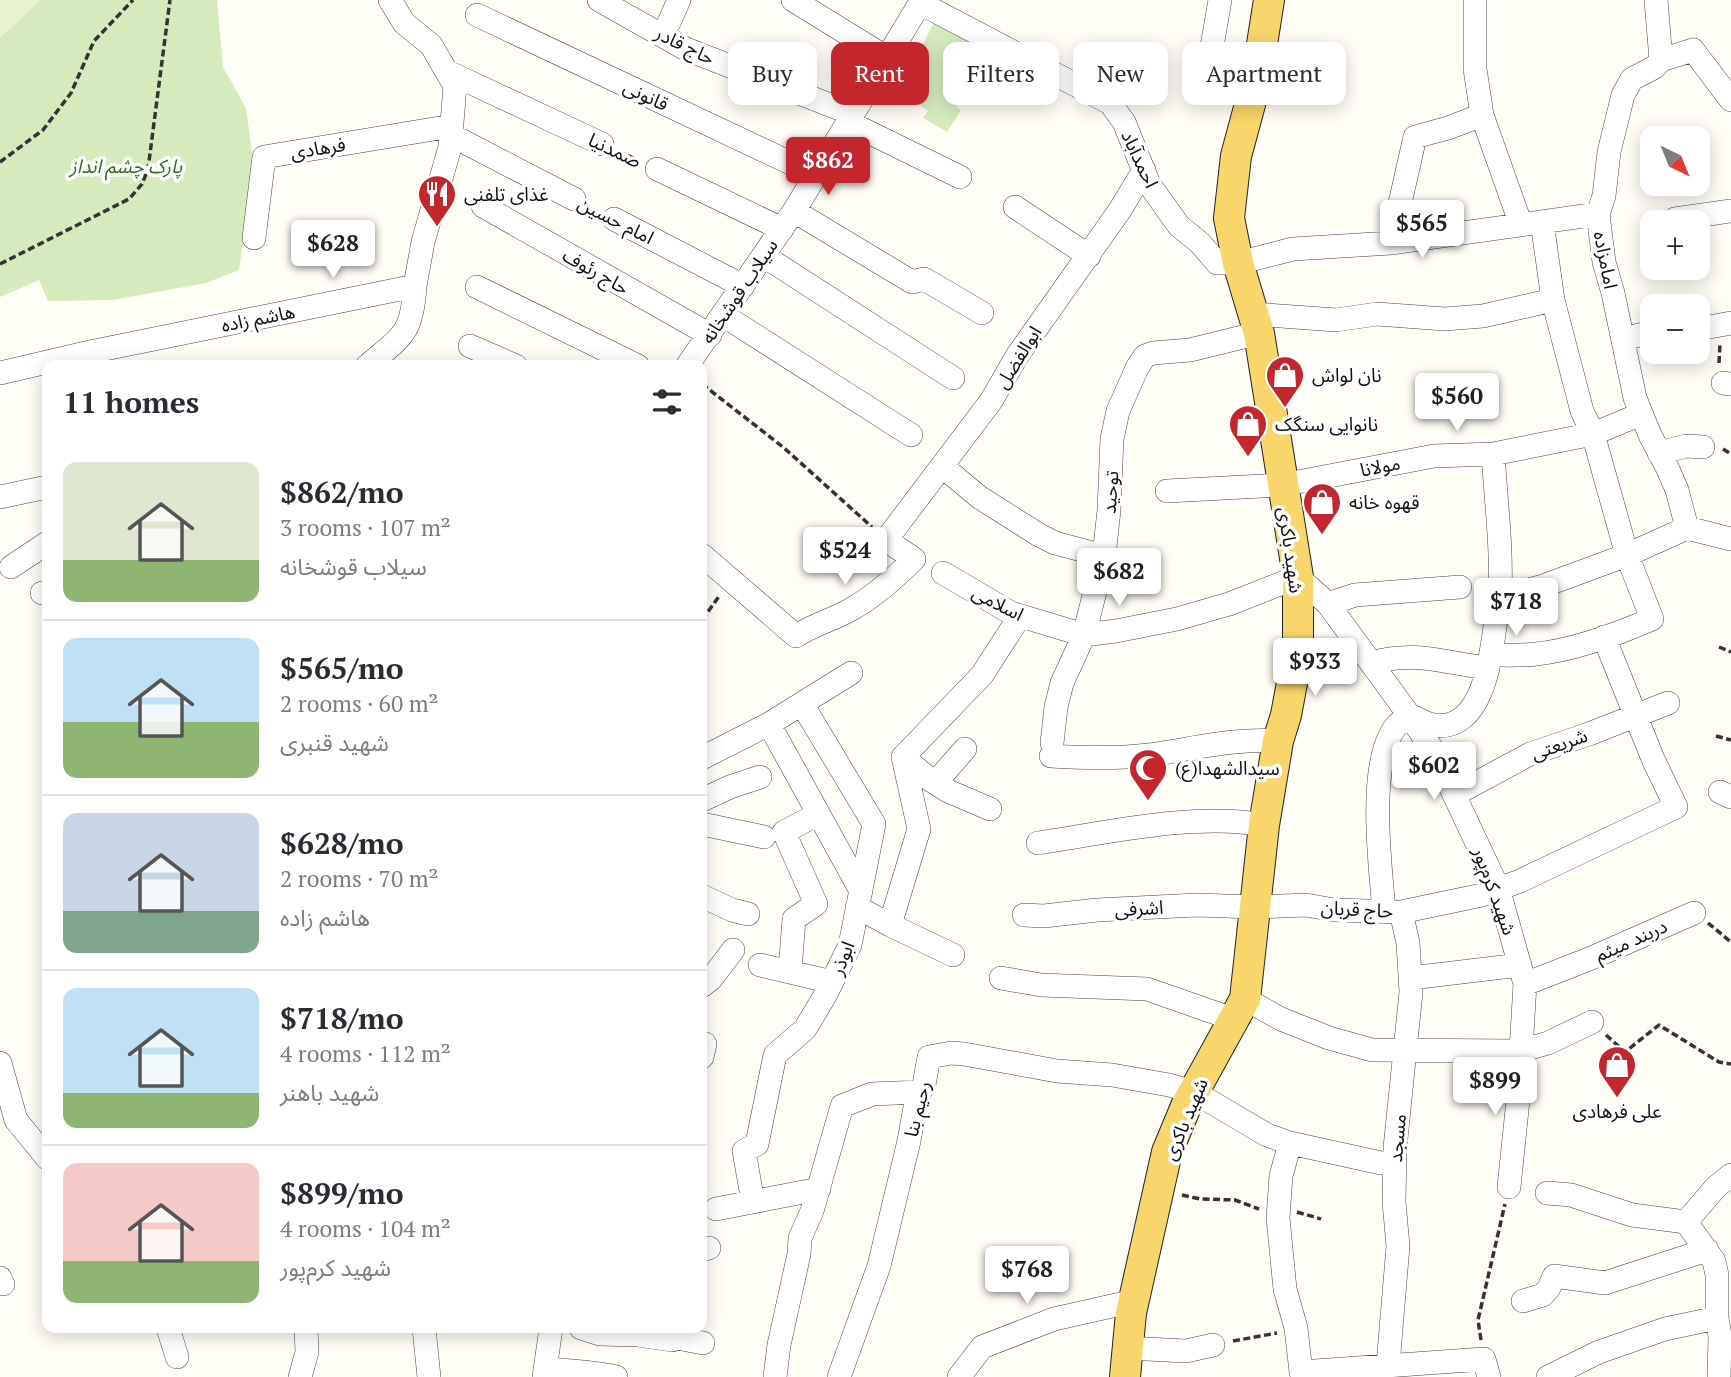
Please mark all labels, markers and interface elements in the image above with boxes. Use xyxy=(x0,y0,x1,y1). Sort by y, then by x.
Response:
street label: حاج قادر xyxy=(649,19,719,72)
chip: Buy xyxy=(728,42,817,105)
chip: Rent xyxy=(831,42,929,105)
chip: Filters xyxy=(943,42,1059,105)
chip: New xyxy=(1073,42,1168,105)
chip: Apartment xyxy=(1182,42,1346,105)
street label: قانونی xyxy=(620,73,673,116)
street label: صمدنیا xyxy=(585,126,646,173)
street label: احمدآباد xyxy=(1116,126,1165,192)
north arrow xyxy=(1640,126,1710,196)
map controls xyxy=(1640,126,1710,364)
street label: فرهادی xyxy=(289,131,347,164)
pin: $862 xyxy=(787,138,869,197)
text: $862 xyxy=(802,144,854,175)
park label: پارک چشم انداز xyxy=(68,153,183,181)
restaurant icon: غذای تلفنی xyxy=(416,173,458,228)
place label: غذای تلفنی xyxy=(464,181,549,206)
street label: امام حسین xyxy=(573,190,658,252)
pin: $565 xyxy=(1381,201,1463,260)
text: $565 xyxy=(1396,207,1448,238)
button: + xyxy=(1640,210,1710,280)
pin: $628 xyxy=(292,220,374,280)
text: $628 xyxy=(307,227,359,258)
street label: امامزاده xyxy=(1589,229,1624,291)
street label: سیلاب قوشخانه xyxy=(694,233,783,348)
street label: حاج رئوف xyxy=(558,242,634,301)
button: − xyxy=(1640,294,1710,364)
street label: هاشم زاده xyxy=(219,298,297,340)
street label: ابوالفضل xyxy=(989,321,1047,393)
shop icon: نان لواش xyxy=(1264,354,1306,409)
place label: نان لواش xyxy=(1312,362,1382,387)
pin: $560 xyxy=(1416,374,1498,433)
text: $560 xyxy=(1431,380,1483,411)
text: 11 homes xyxy=(63,382,199,422)
icon: filters xyxy=(648,383,686,421)
shop icon: نانوایی سنگک xyxy=(1227,403,1269,458)
place label: نانوایی سنگک xyxy=(1275,411,1378,436)
street label: مولانا xyxy=(1358,449,1402,482)
street label: توحید xyxy=(1096,470,1123,514)
text: $862/mo xyxy=(280,472,404,512)
shop icon: قهوه خانه xyxy=(1301,481,1343,536)
place label: قهوه خانه xyxy=(1349,489,1419,514)
icon: home xyxy=(119,490,203,574)
street label: شهید باکری xyxy=(1273,505,1310,595)
text: 3 rooms · 107 m² xyxy=(280,512,451,543)
pin: $524 xyxy=(804,528,886,587)
text: $524 xyxy=(819,534,871,565)
pin: $682 xyxy=(1078,548,1160,608)
text: سیلاب قوشخانه xyxy=(280,551,427,582)
text: $682 xyxy=(1093,555,1145,586)
pin: $718 xyxy=(1475,578,1557,638)
street label: اسلامی xyxy=(968,579,1028,626)
text: $718 xyxy=(1490,585,1542,616)
pin: $933 xyxy=(1274,638,1356,698)
text: $933 xyxy=(1289,645,1341,676)
text: $565/mo xyxy=(280,648,404,688)
icon: home xyxy=(119,666,203,750)
text: 2 rooms · 60 m² xyxy=(280,688,439,719)
street label: شریعتی xyxy=(1527,722,1591,765)
text: شهید قنبری xyxy=(280,727,389,758)
pin: $602 xyxy=(1393,742,1475,802)
mosque icon: سیدالشهدا(ع) xyxy=(1127,747,1169,802)
text: $602 xyxy=(1408,749,1460,780)
place label: سیدالشهدا(ع) xyxy=(1175,755,1280,782)
text: $628/mo xyxy=(280,823,404,863)
icon: home xyxy=(119,841,203,925)
street label: شهید کرم‌پور xyxy=(1465,842,1523,939)
text: 2 rooms · 70 m² xyxy=(280,863,439,894)
street label: اشرفی xyxy=(1114,894,1164,921)
street label: حاج قربان xyxy=(1320,894,1394,925)
text: هاشم زاده xyxy=(280,902,370,933)
street label: دربند میثم xyxy=(1591,913,1672,969)
street label: ابوذر xyxy=(823,937,860,979)
text: $718/mo xyxy=(280,998,404,1038)
icon: home xyxy=(119,1016,203,1100)
text: 4 rooms · 112 m² xyxy=(280,1038,451,1069)
shop icon: علی فرهادی xyxy=(1596,1044,1638,1099)
pin: $899 xyxy=(1454,1058,1536,1117)
text: $899 xyxy=(1469,1064,1521,1095)
street label: شهید باکری xyxy=(1156,1074,1213,1164)
text: شهید باهنر xyxy=(280,1077,379,1108)
street label: رحیم بنا xyxy=(897,1078,938,1140)
place label: علی فرهادی xyxy=(1572,1098,1662,1123)
street label: مسجد xyxy=(1382,1113,1411,1163)
text: $899/mo xyxy=(280,1173,404,1213)
icon: home xyxy=(119,1191,203,1275)
text: 4 rooms · 104 m² xyxy=(280,1213,451,1244)
pin: $768 xyxy=(986,1246,1068,1306)
text: شهید کرم‌پور xyxy=(280,1252,391,1283)
text: $768 xyxy=(1001,1253,1053,1284)

